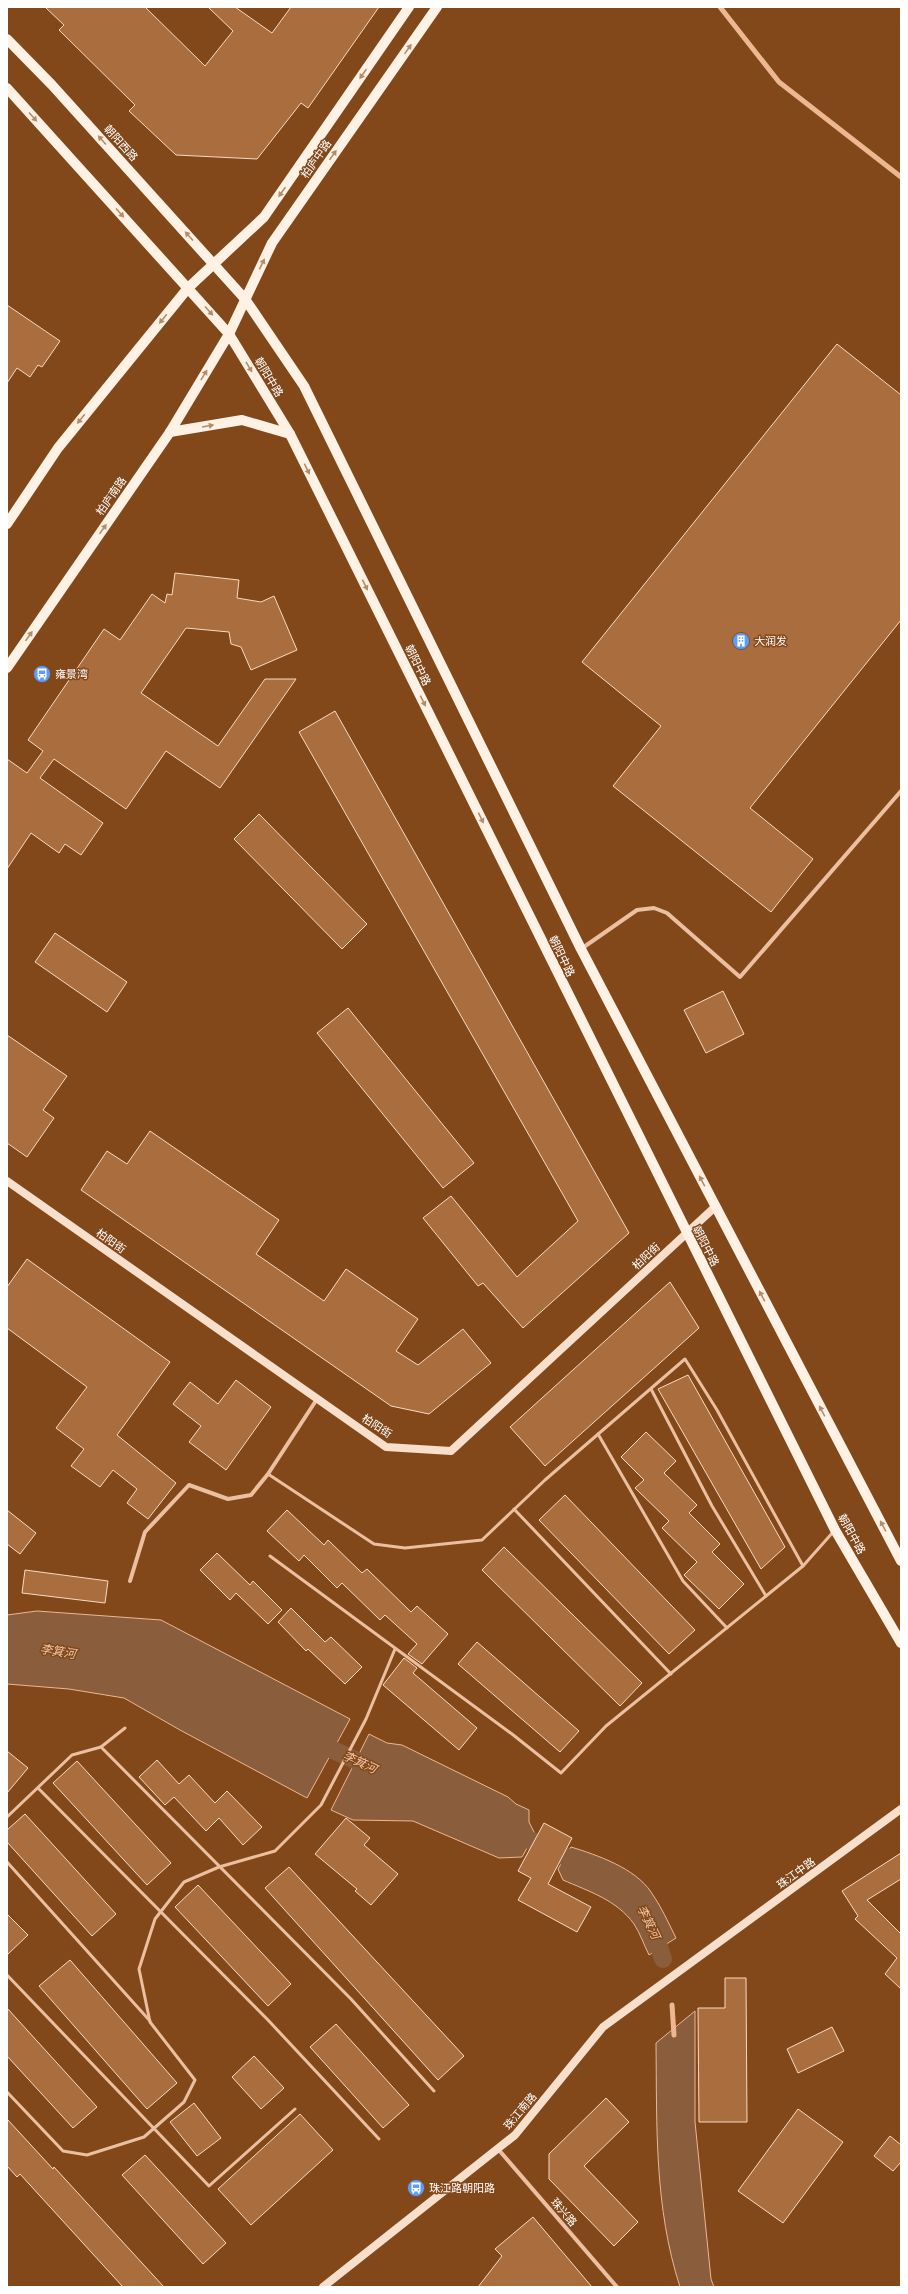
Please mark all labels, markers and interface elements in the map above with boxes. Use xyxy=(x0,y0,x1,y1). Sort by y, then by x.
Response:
one-way arrow xyxy=(404,44,412,54)
one-way arrow xyxy=(359,68,367,79)
one-way arrow xyxy=(29,112,38,122)
street label: 朝阳西路 xyxy=(101,122,141,164)
one-way arrow xyxy=(97,135,106,145)
street label: 柏庐中路 xyxy=(298,137,334,181)
one-way arrow xyxy=(329,150,337,161)
one-way arrow xyxy=(278,187,286,198)
one-way arrow xyxy=(116,208,125,219)
one-way arrow xyxy=(185,232,194,241)
one-way arrow xyxy=(259,258,265,270)
one-way arrow xyxy=(204,306,213,316)
one-way arrow xyxy=(159,313,168,324)
street label: 朝阳中路 xyxy=(252,355,286,399)
one-way arrow xyxy=(246,361,253,373)
one-way arrow xyxy=(201,369,208,381)
one-way arrow xyxy=(77,414,86,425)
one-way arrow xyxy=(202,423,214,429)
one-way arrow xyxy=(304,463,310,474)
street label: 柏庐南路 xyxy=(93,474,129,518)
one-way arrow xyxy=(99,523,107,534)
one-way arrow xyxy=(362,579,368,591)
one-way arrow xyxy=(25,630,33,641)
building icon: 大润发 xyxy=(731,631,751,651)
place label: 大润发 xyxy=(754,634,787,648)
street label: 朝阳中路 xyxy=(402,642,434,688)
bus stop icon: 雍景湾 xyxy=(32,664,52,684)
place label: 雍景湾 xyxy=(55,667,88,681)
one-way arrow xyxy=(420,696,426,707)
one-way arrow xyxy=(477,812,484,823)
street label: 朝阳中路 xyxy=(546,933,578,979)
one-way arrow xyxy=(698,1175,705,1186)
street label: 朝阳中路 xyxy=(690,1223,722,1269)
street label: 柏阳街 xyxy=(93,1226,129,1256)
street label: 柏阳街 xyxy=(629,1240,663,1272)
one-way arrow xyxy=(759,1290,765,1302)
one-way arrow xyxy=(819,1405,826,1417)
street label: 柏阳街 xyxy=(359,1411,395,1441)
street label: 朝阳中路 xyxy=(835,1511,869,1557)
one-way arrow xyxy=(880,1520,886,1532)
water label: 李箕河 xyxy=(39,1641,79,1662)
water label: 李箕河 xyxy=(341,1748,381,1777)
street label: 珠江中路 xyxy=(774,1854,818,1892)
water label: 李箕河 xyxy=(634,1903,665,1943)
street label: 珠江南路 xyxy=(500,2090,540,2132)
bus stop icon: 珠江路朝阳路 xyxy=(406,2178,426,2198)
place label: 珠江路朝阳路 xyxy=(429,2181,495,2195)
street label: 珠兴路 xyxy=(548,2195,580,2229)

